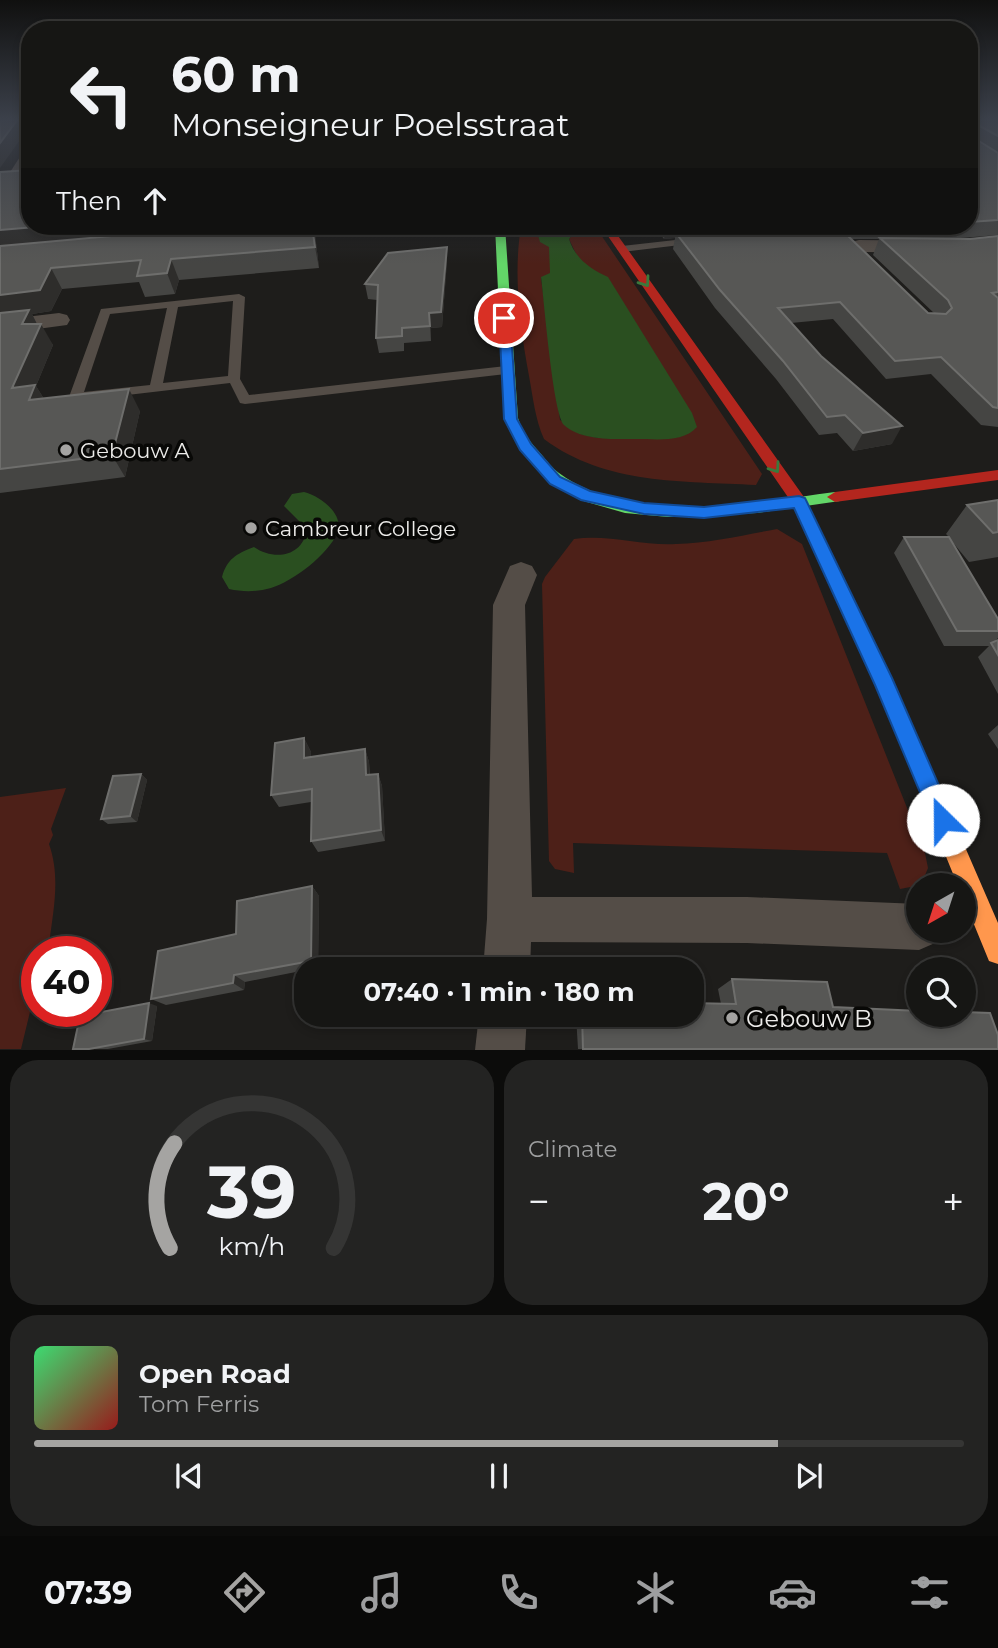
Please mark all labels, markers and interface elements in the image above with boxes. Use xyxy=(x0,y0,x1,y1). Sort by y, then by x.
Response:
text: 60 m xyxy=(171,45,301,104)
icon: left xyxy=(56,49,147,140)
text: Monseigneur Poelsstraat xyxy=(171,105,569,144)
icon: ahead xyxy=(136,182,174,220)
text: Then xyxy=(56,185,122,217)
one-way arrow xyxy=(637,274,649,287)
pin xyxy=(474,288,534,348)
icon: arrive xyxy=(485,299,523,337)
place label: Gebouw A xyxy=(80,438,190,463)
marker: Gebouw A xyxy=(58,442,74,458)
one-way arrow xyxy=(767,460,780,473)
place label: Cambreur College xyxy=(265,516,456,541)
marker: Cambreur College xyxy=(243,520,259,536)
position arrow xyxy=(906,783,980,857)
north arrow xyxy=(906,873,976,943)
map controls xyxy=(906,873,976,1027)
speed limit sign: 40 xyxy=(21,936,112,1027)
button: search xyxy=(906,957,976,1027)
text: 07:40 · 1 min · 180 m xyxy=(364,976,634,1008)
place label: Gebouw B xyxy=(746,1004,872,1033)
marker: Gebouw B xyxy=(724,1010,740,1026)
text: Climate xyxy=(528,1135,617,1163)
text: 39 xyxy=(206,1149,297,1237)
text: 20° xyxy=(702,1170,790,1233)
text: − xyxy=(528,1178,550,1225)
text: + xyxy=(942,1178,964,1225)
text: km/h xyxy=(219,1231,285,1261)
text: Open Road xyxy=(139,1358,291,1390)
text: Tom Ferris xyxy=(139,1390,259,1418)
icon: previous xyxy=(170,1457,208,1495)
icon: pause xyxy=(480,1457,518,1495)
icon: next xyxy=(790,1457,828,1495)
icon: directions xyxy=(220,1568,269,1617)
icon: music xyxy=(357,1568,406,1617)
icon: phone xyxy=(494,1568,543,1617)
icon: climate xyxy=(631,1568,680,1617)
icon: car xyxy=(768,1568,817,1617)
icon: filters xyxy=(905,1568,954,1617)
text: 07:39 xyxy=(44,1573,132,1612)

